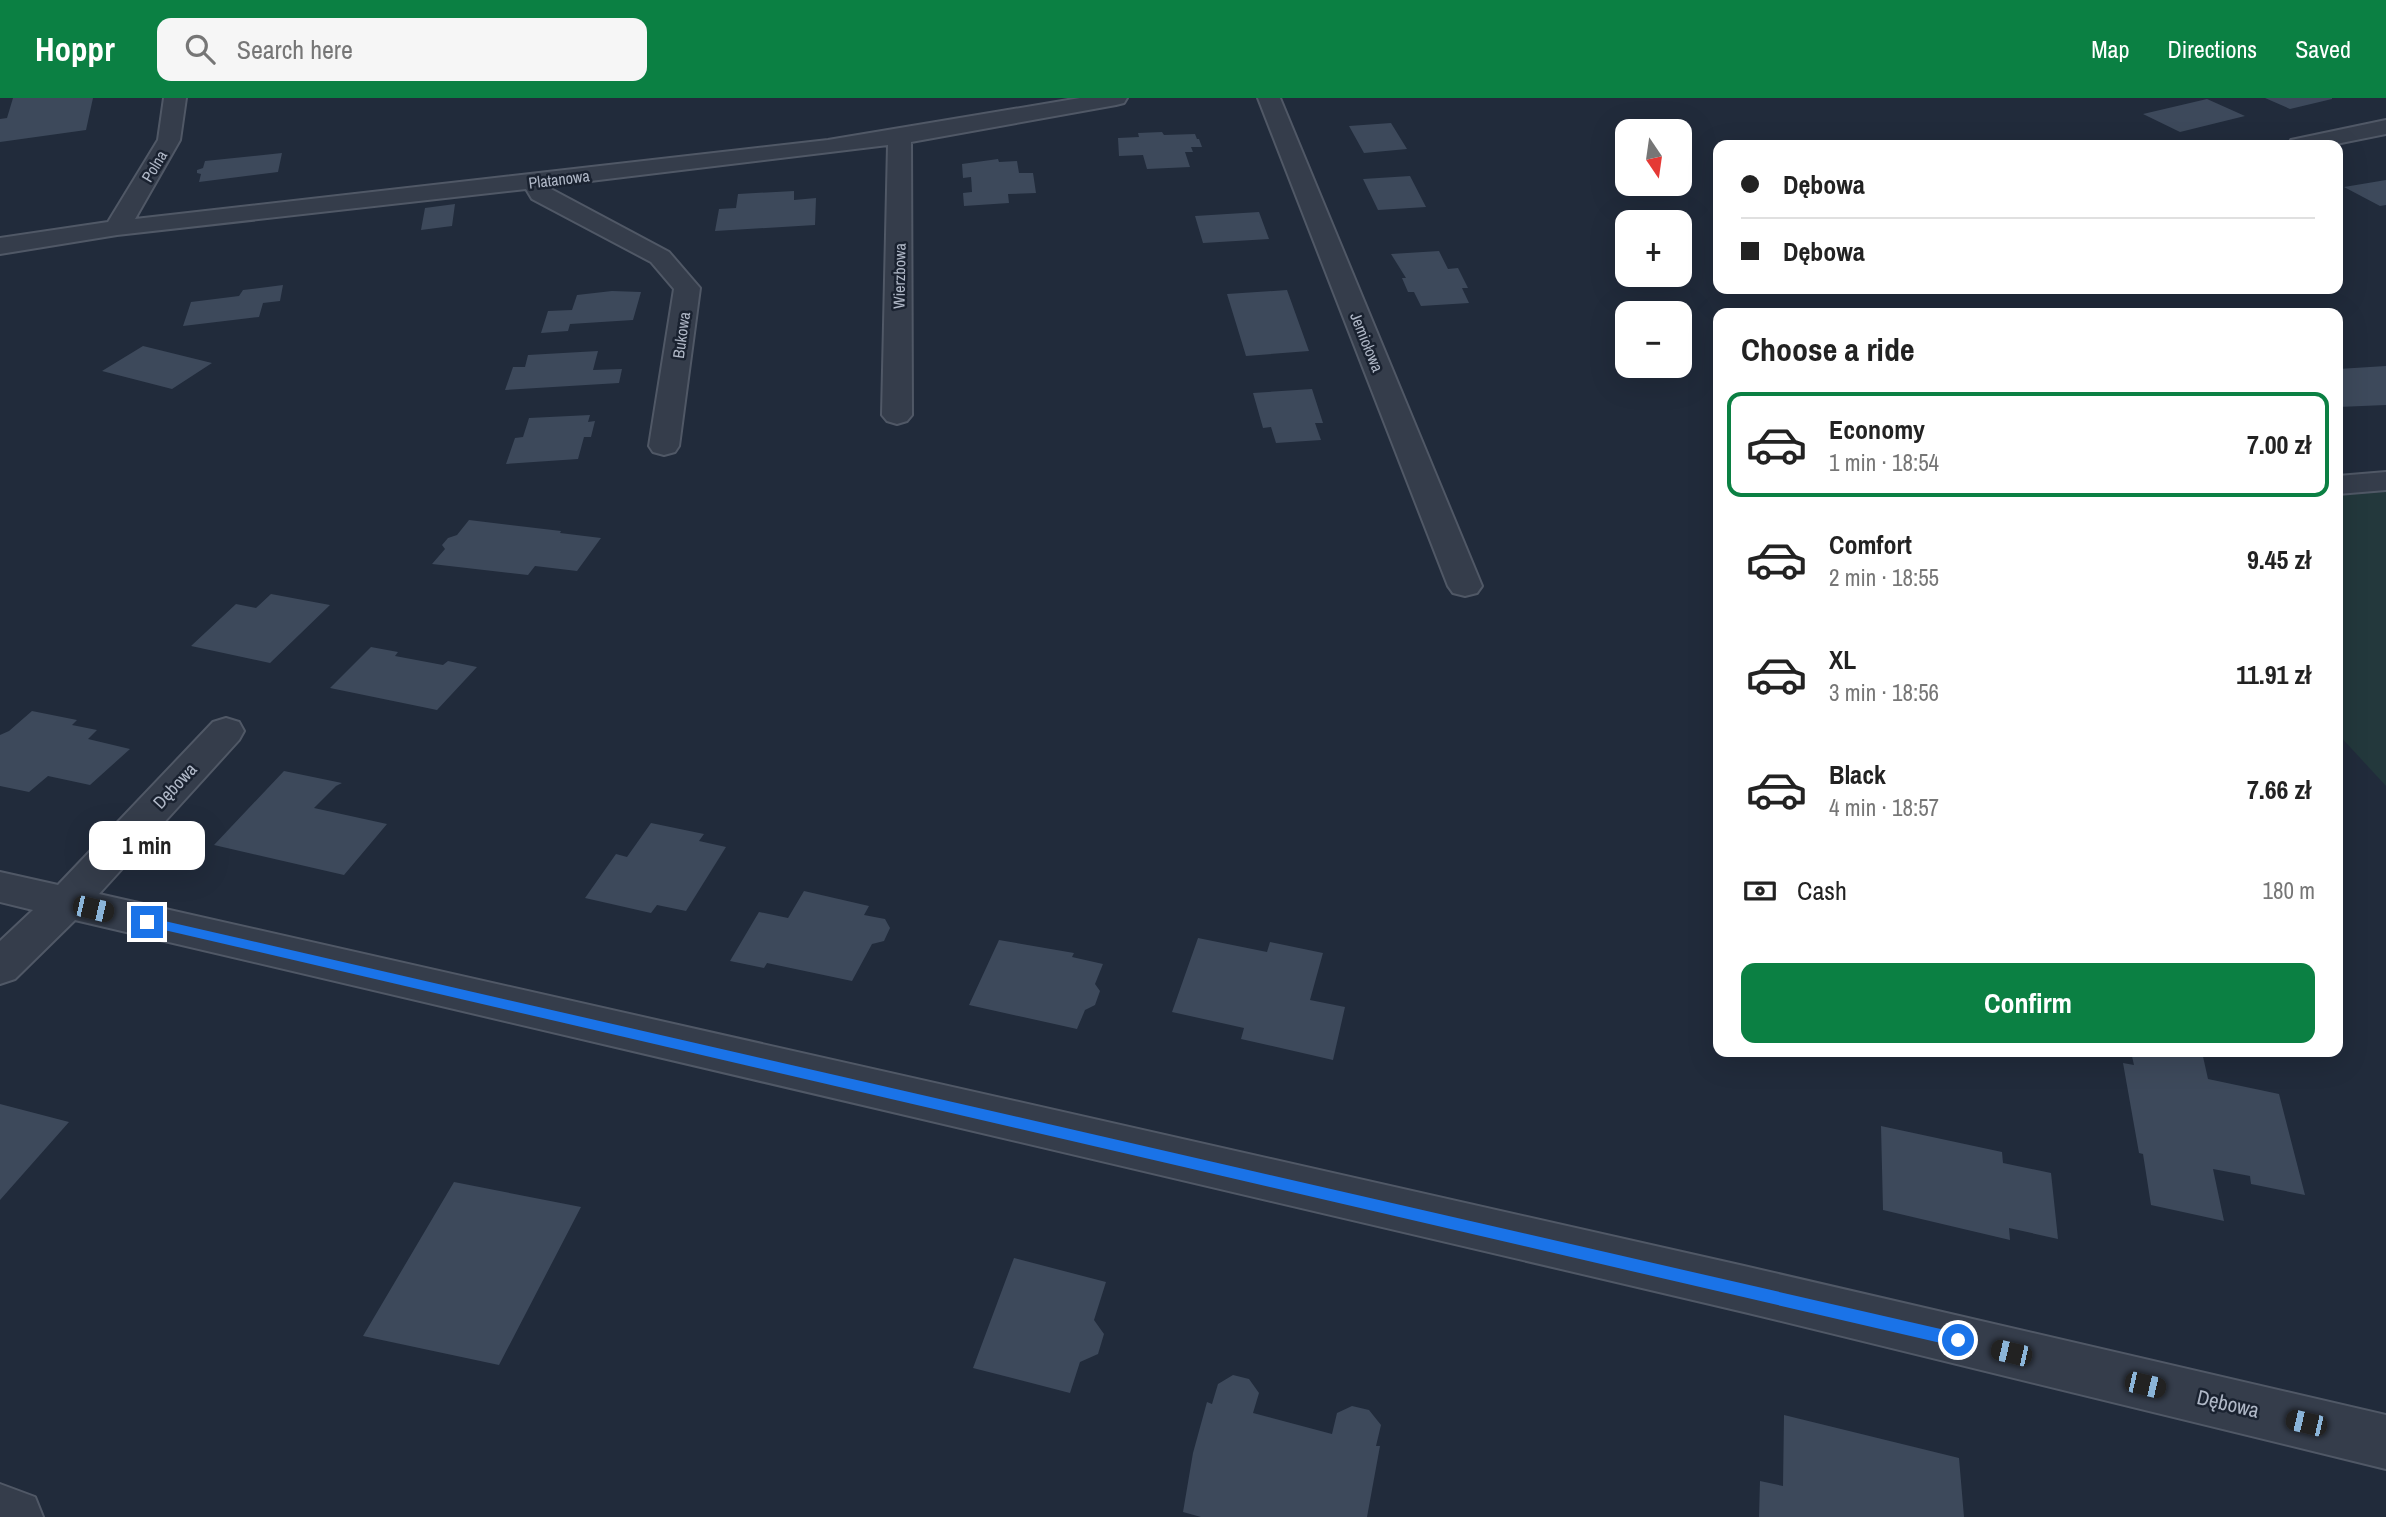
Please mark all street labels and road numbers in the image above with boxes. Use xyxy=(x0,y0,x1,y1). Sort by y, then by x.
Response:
street label: Polna xyxy=(136,145,172,186)
street label: Platanowa xyxy=(527,164,591,194)
street label: Wierzbowa xyxy=(887,242,911,309)
street label: Jemiołowa xyxy=(1345,309,1389,376)
street label: Bukowa xyxy=(667,310,695,360)
street label: Dębowa xyxy=(147,757,202,814)
street label: Dębowa xyxy=(2194,1382,2263,1425)

